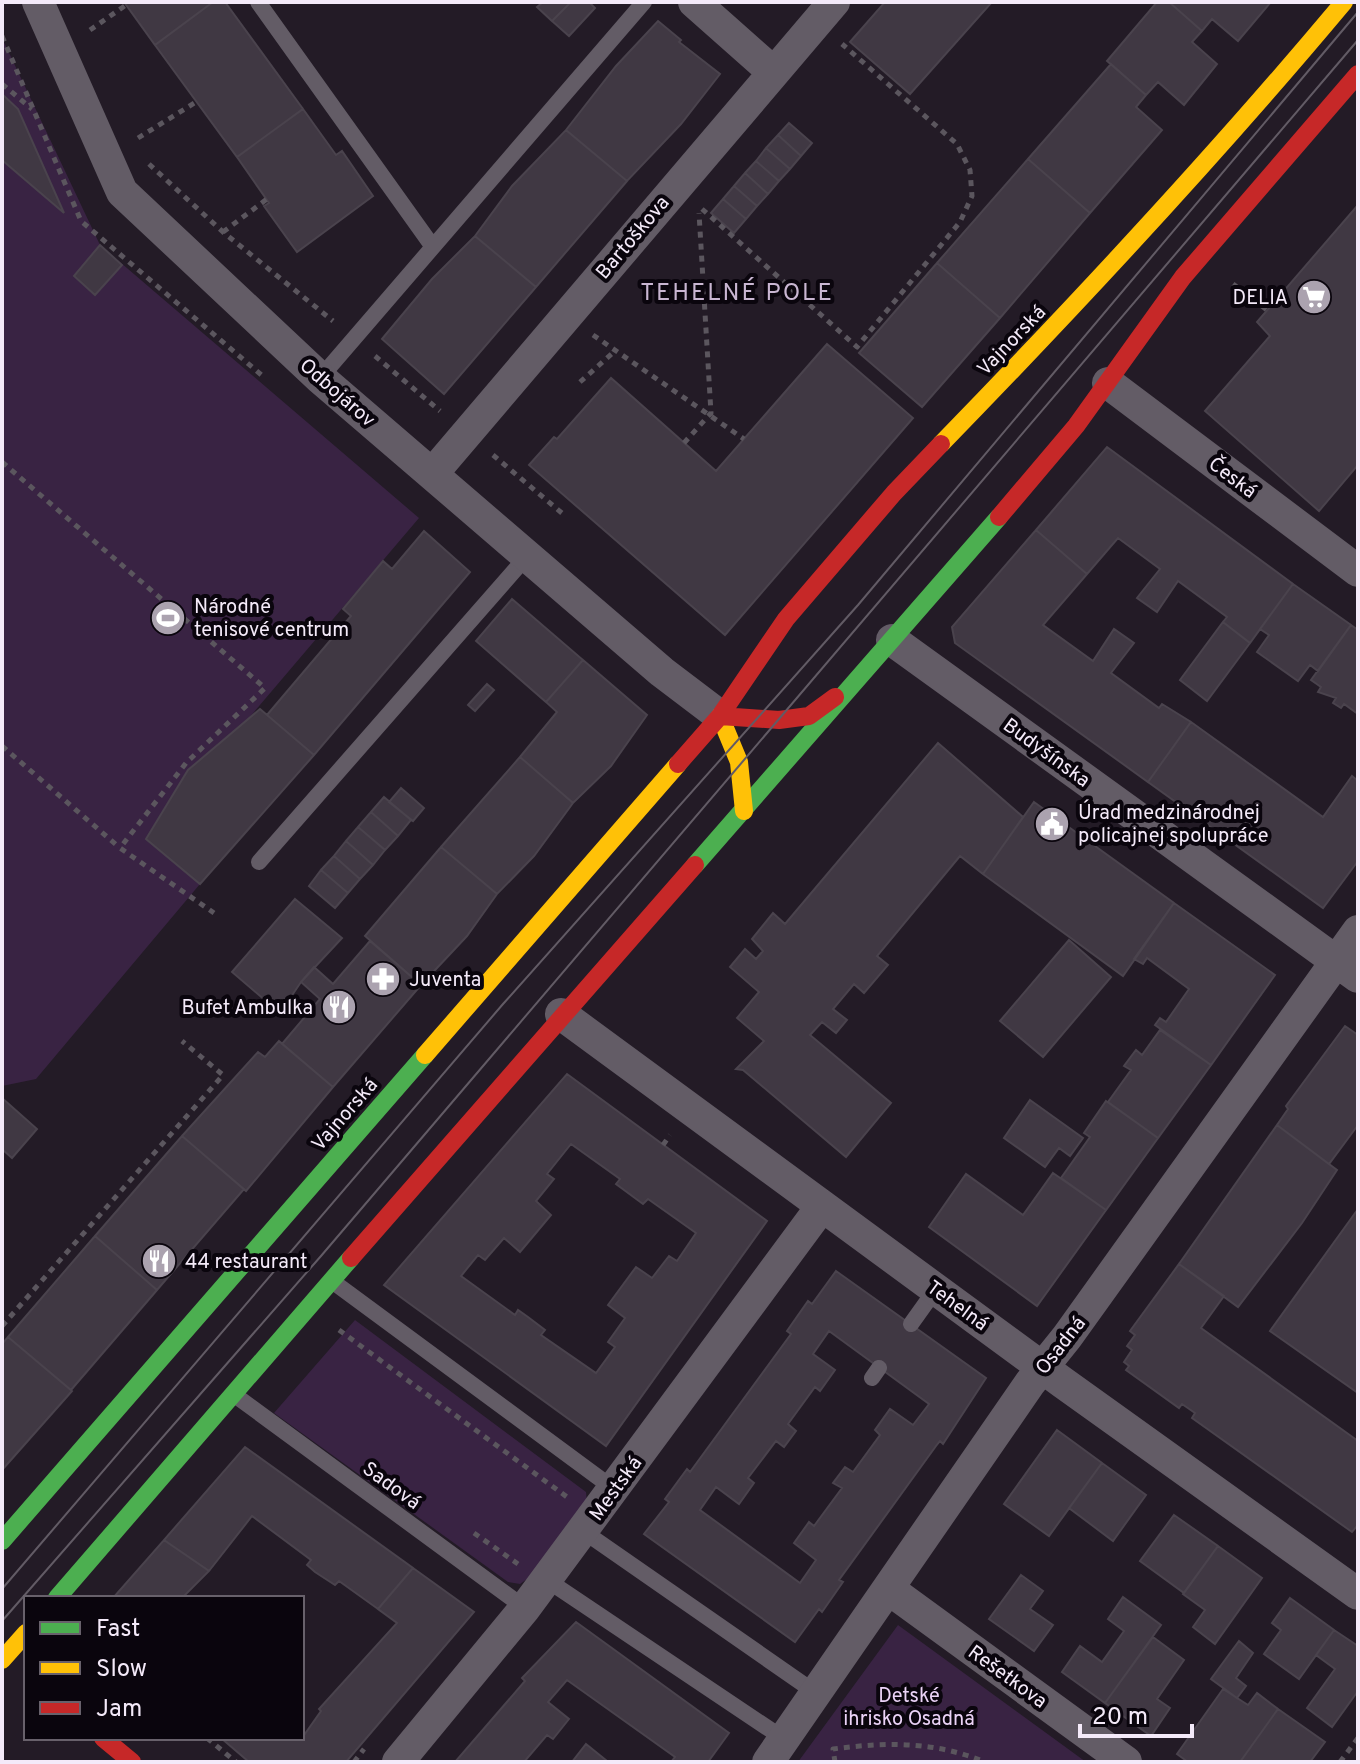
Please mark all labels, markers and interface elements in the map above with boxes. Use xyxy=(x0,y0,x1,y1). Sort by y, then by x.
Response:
street label: Bartoškova xyxy=(591,191,676,285)
district label: TEHELNÉ POLE xyxy=(640,277,834,309)
supermarket icon: DELIA xyxy=(1295,278,1333,316)
place label: DELIA xyxy=(1233,286,1288,312)
street label: Vajnorská xyxy=(972,301,1053,382)
street label: Odbojárov xyxy=(293,353,380,434)
street label: Česká xyxy=(1202,450,1262,505)
place label: Národné tenisové centrum xyxy=(194,595,349,644)
sports icon: Národné tenisové centrum xyxy=(149,599,187,637)
street label: Budyšínska xyxy=(997,713,1095,794)
place label: Úrad medzinárodnej policajnej spolupráce xyxy=(1078,799,1268,850)
public building icon: Úrad medzinárodnej policajnej spolupráce xyxy=(1033,805,1071,843)
pharmacy icon: Juventa xyxy=(364,960,402,998)
place label: Juventa xyxy=(409,968,481,994)
restaurant icon: Bufet Ambulka xyxy=(320,988,358,1026)
place label: Bufet Ambulka xyxy=(182,996,313,1022)
street label: Vajnorská xyxy=(307,1073,384,1157)
restaurant icon: 44 restaurant xyxy=(140,1242,178,1280)
place label: 44 restaurant xyxy=(185,1250,308,1276)
street label: Tehelná xyxy=(921,1276,993,1338)
street label: Osadná xyxy=(1031,1312,1092,1381)
street label: Mestská xyxy=(584,1452,649,1527)
street label: Sadová xyxy=(357,1457,425,1516)
legend xyxy=(24,1596,304,1740)
text: Fast xyxy=(96,1615,140,1645)
street label: Rešetkova xyxy=(962,1640,1052,1715)
text: Slow xyxy=(96,1655,147,1685)
park label: Detské ihrisko Osadná xyxy=(843,1684,975,1733)
scale bar xyxy=(1080,1688,1192,1738)
text: Jam xyxy=(96,1695,142,1725)
text: 20 m xyxy=(1092,1703,1148,1733)

